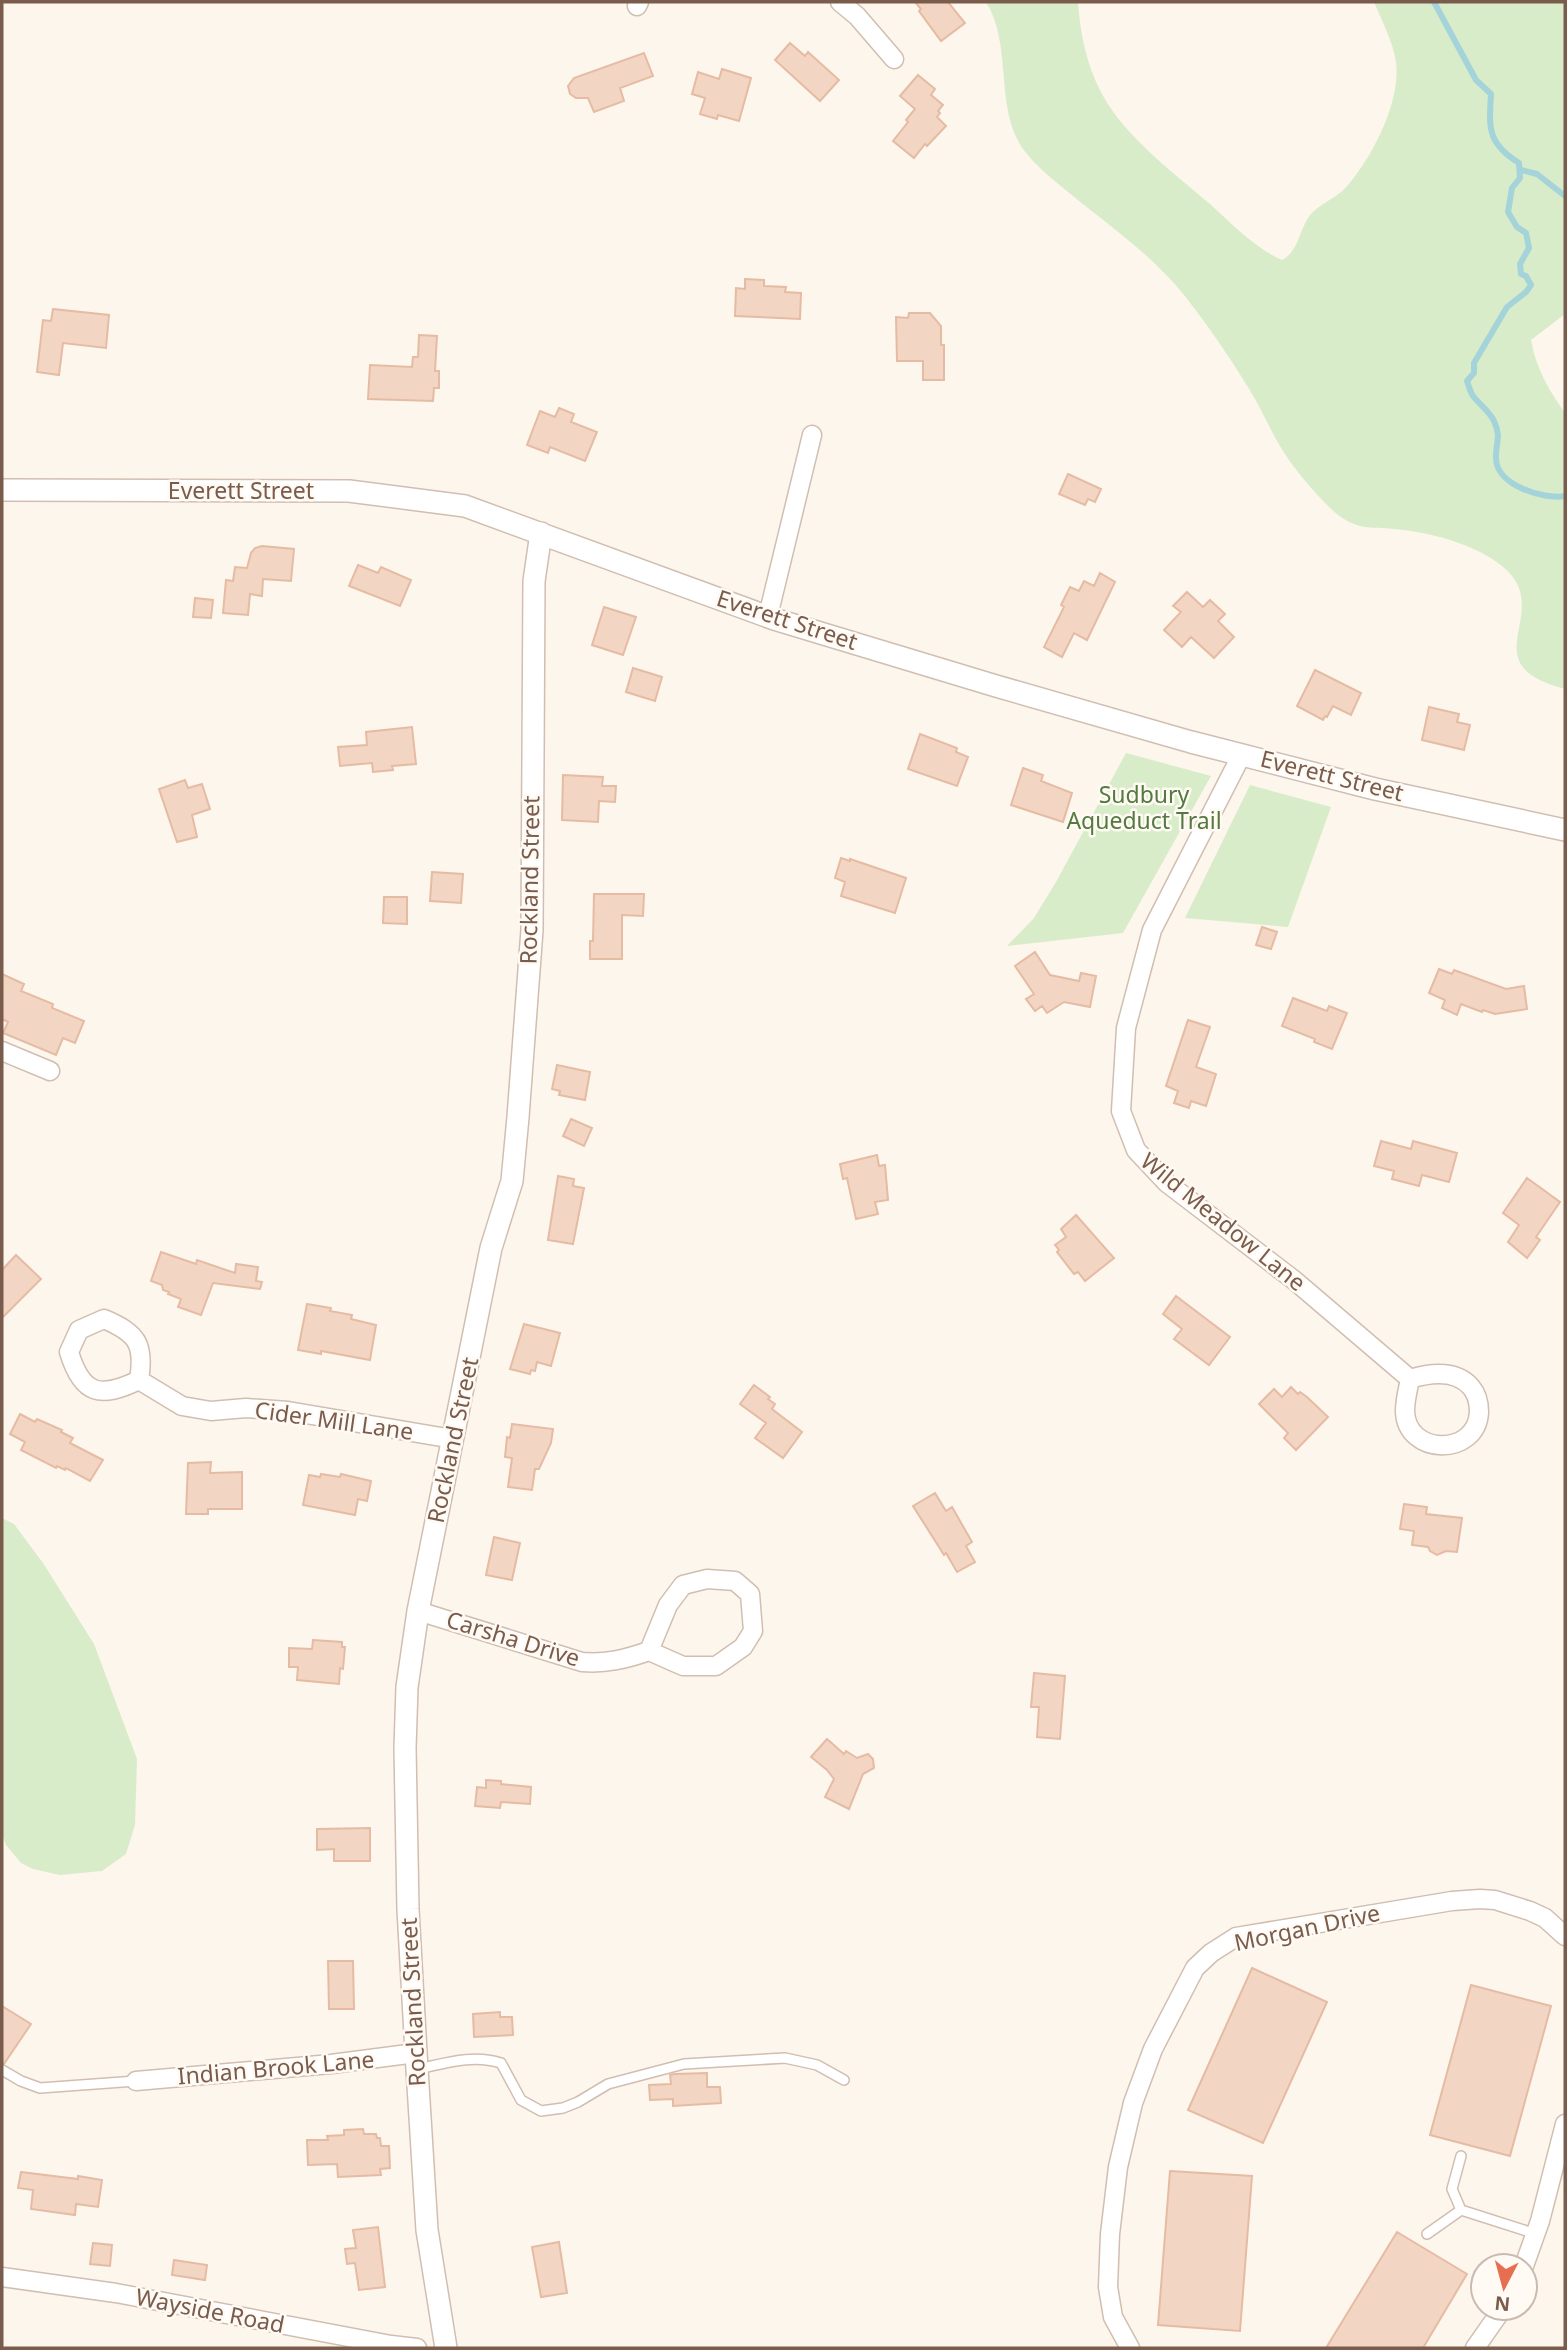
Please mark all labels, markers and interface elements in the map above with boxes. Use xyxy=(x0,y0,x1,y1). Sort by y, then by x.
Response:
street label: Everett Street xyxy=(168,474,314,506)
street label: Everett Street xyxy=(713,581,862,657)
street label: Everett Street xyxy=(1257,742,1407,808)
park label: Sudbury Aqueduct Trail xyxy=(1066,778,1222,836)
street label: Rockland Street xyxy=(512,795,546,965)
street label: Wild Meadow Lane xyxy=(1134,1145,1313,1298)
street label: Rockland Street xyxy=(419,1354,485,1526)
street label: Cider Mill Lane xyxy=(253,1393,416,1447)
street label: Carsha Drive xyxy=(443,1603,584,1674)
street label: Morgan Drive xyxy=(1231,1896,1383,1958)
street label: Rockland Street xyxy=(392,1917,432,2087)
street label: Indian Brook Lane xyxy=(176,2042,376,2092)
north arrow xyxy=(1469,2252,1539,2322)
street label: Wayside Road xyxy=(133,2280,287,2340)
text: N xyxy=(1493,2290,1511,2318)

